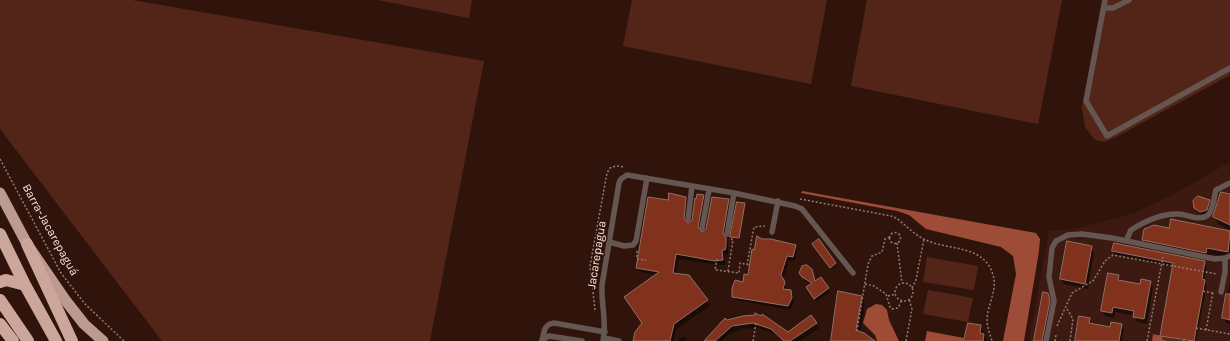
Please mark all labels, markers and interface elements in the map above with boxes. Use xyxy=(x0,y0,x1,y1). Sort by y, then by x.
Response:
street label: Barra-Jacarepaguá xyxy=(19,182,81,278)
street label: Jacarepagua xyxy=(584,220,610,290)

